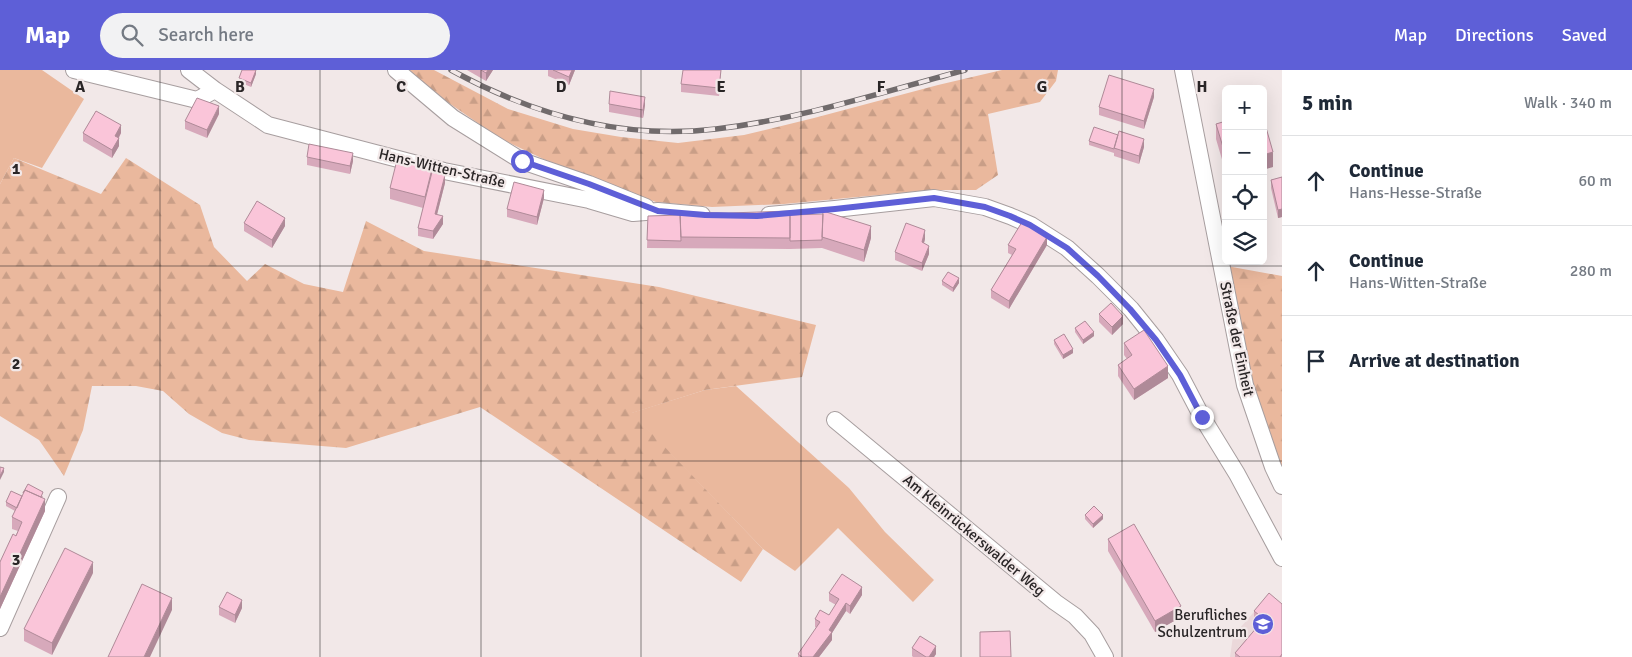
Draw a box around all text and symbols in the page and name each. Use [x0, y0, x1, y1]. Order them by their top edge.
search box [100, 13, 450, 58]
text: Map [25, 20, 70, 50]
icon: search [118, 21, 146, 49]
text: Search here [158, 23, 254, 47]
text: Map [1394, 24, 1427, 46]
text: Directions [1455, 24, 1534, 46]
text: Saved [1562, 24, 1607, 46]
text: A [75, 77, 86, 97]
text: B [235, 77, 245, 97]
text: C [396, 77, 406, 97]
text: D [556, 77, 567, 97]
text: E [716, 77, 726, 97]
text: F [877, 77, 886, 97]
text: G [1037, 77, 1047, 97]
text: H [1197, 77, 1207, 97]
map controls [1222, 85, 1267, 265]
button: + [1222, 85, 1267, 130]
text: 5 min [1302, 90, 1353, 116]
text: Walk · 340 m [1524, 93, 1612, 113]
button: − [1222, 130, 1267, 175]
street label: Hans-Witten-Straße [377, 145, 507, 191]
route start [511, 150, 534, 173]
text: 1 [12, 159, 21, 179]
text: Continue [1349, 159, 1424, 183]
icon: ahead [1302, 167, 1330, 195]
text: 60 m [1578, 171, 1612, 191]
button: locate [1222, 175, 1267, 220]
text: Hans-Hesse-Straße [1349, 183, 1482, 203]
button: layers [1222, 220, 1267, 265]
text: Continue [1349, 249, 1424, 273]
icon: ahead [1302, 257, 1330, 285]
text: 280 m [1570, 261, 1612, 281]
text: Hans-Witten-Straße [1349, 273, 1487, 293]
street label: Straße der Einheit [1216, 280, 1258, 398]
icon: arrive [1302, 347, 1330, 375]
text: Arrive at destination [1349, 349, 1520, 373]
text: 2 [12, 354, 20, 374]
route end [1191, 406, 1214, 429]
street label: Am Kleinrückerswalder Weg [899, 470, 1049, 600]
text: 3 [12, 550, 20, 570]
place label: Berufliches Schulzentrum [1157, 606, 1247, 641]
school or university icon: Berufliches Schulzentrum [1251, 612, 1275, 636]

